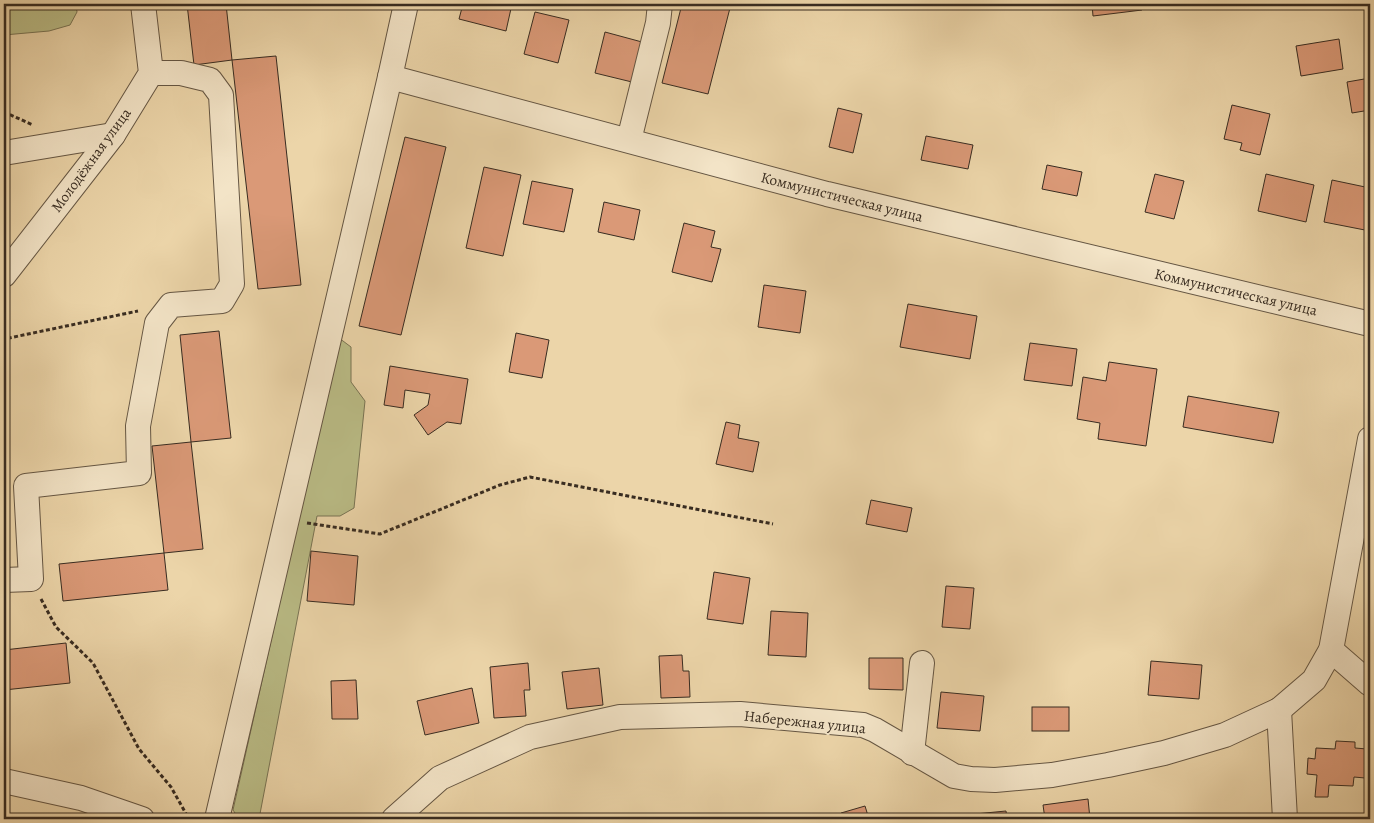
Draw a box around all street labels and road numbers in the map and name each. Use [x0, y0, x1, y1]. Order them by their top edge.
street label: Молодёжная улица [46, 104, 136, 216]
street label: Коммунистическая улица [759, 167, 925, 227]
street label: Коммунистическая улица [1153, 264, 1319, 320]
street label: Набережная улица [743, 706, 867, 738]

